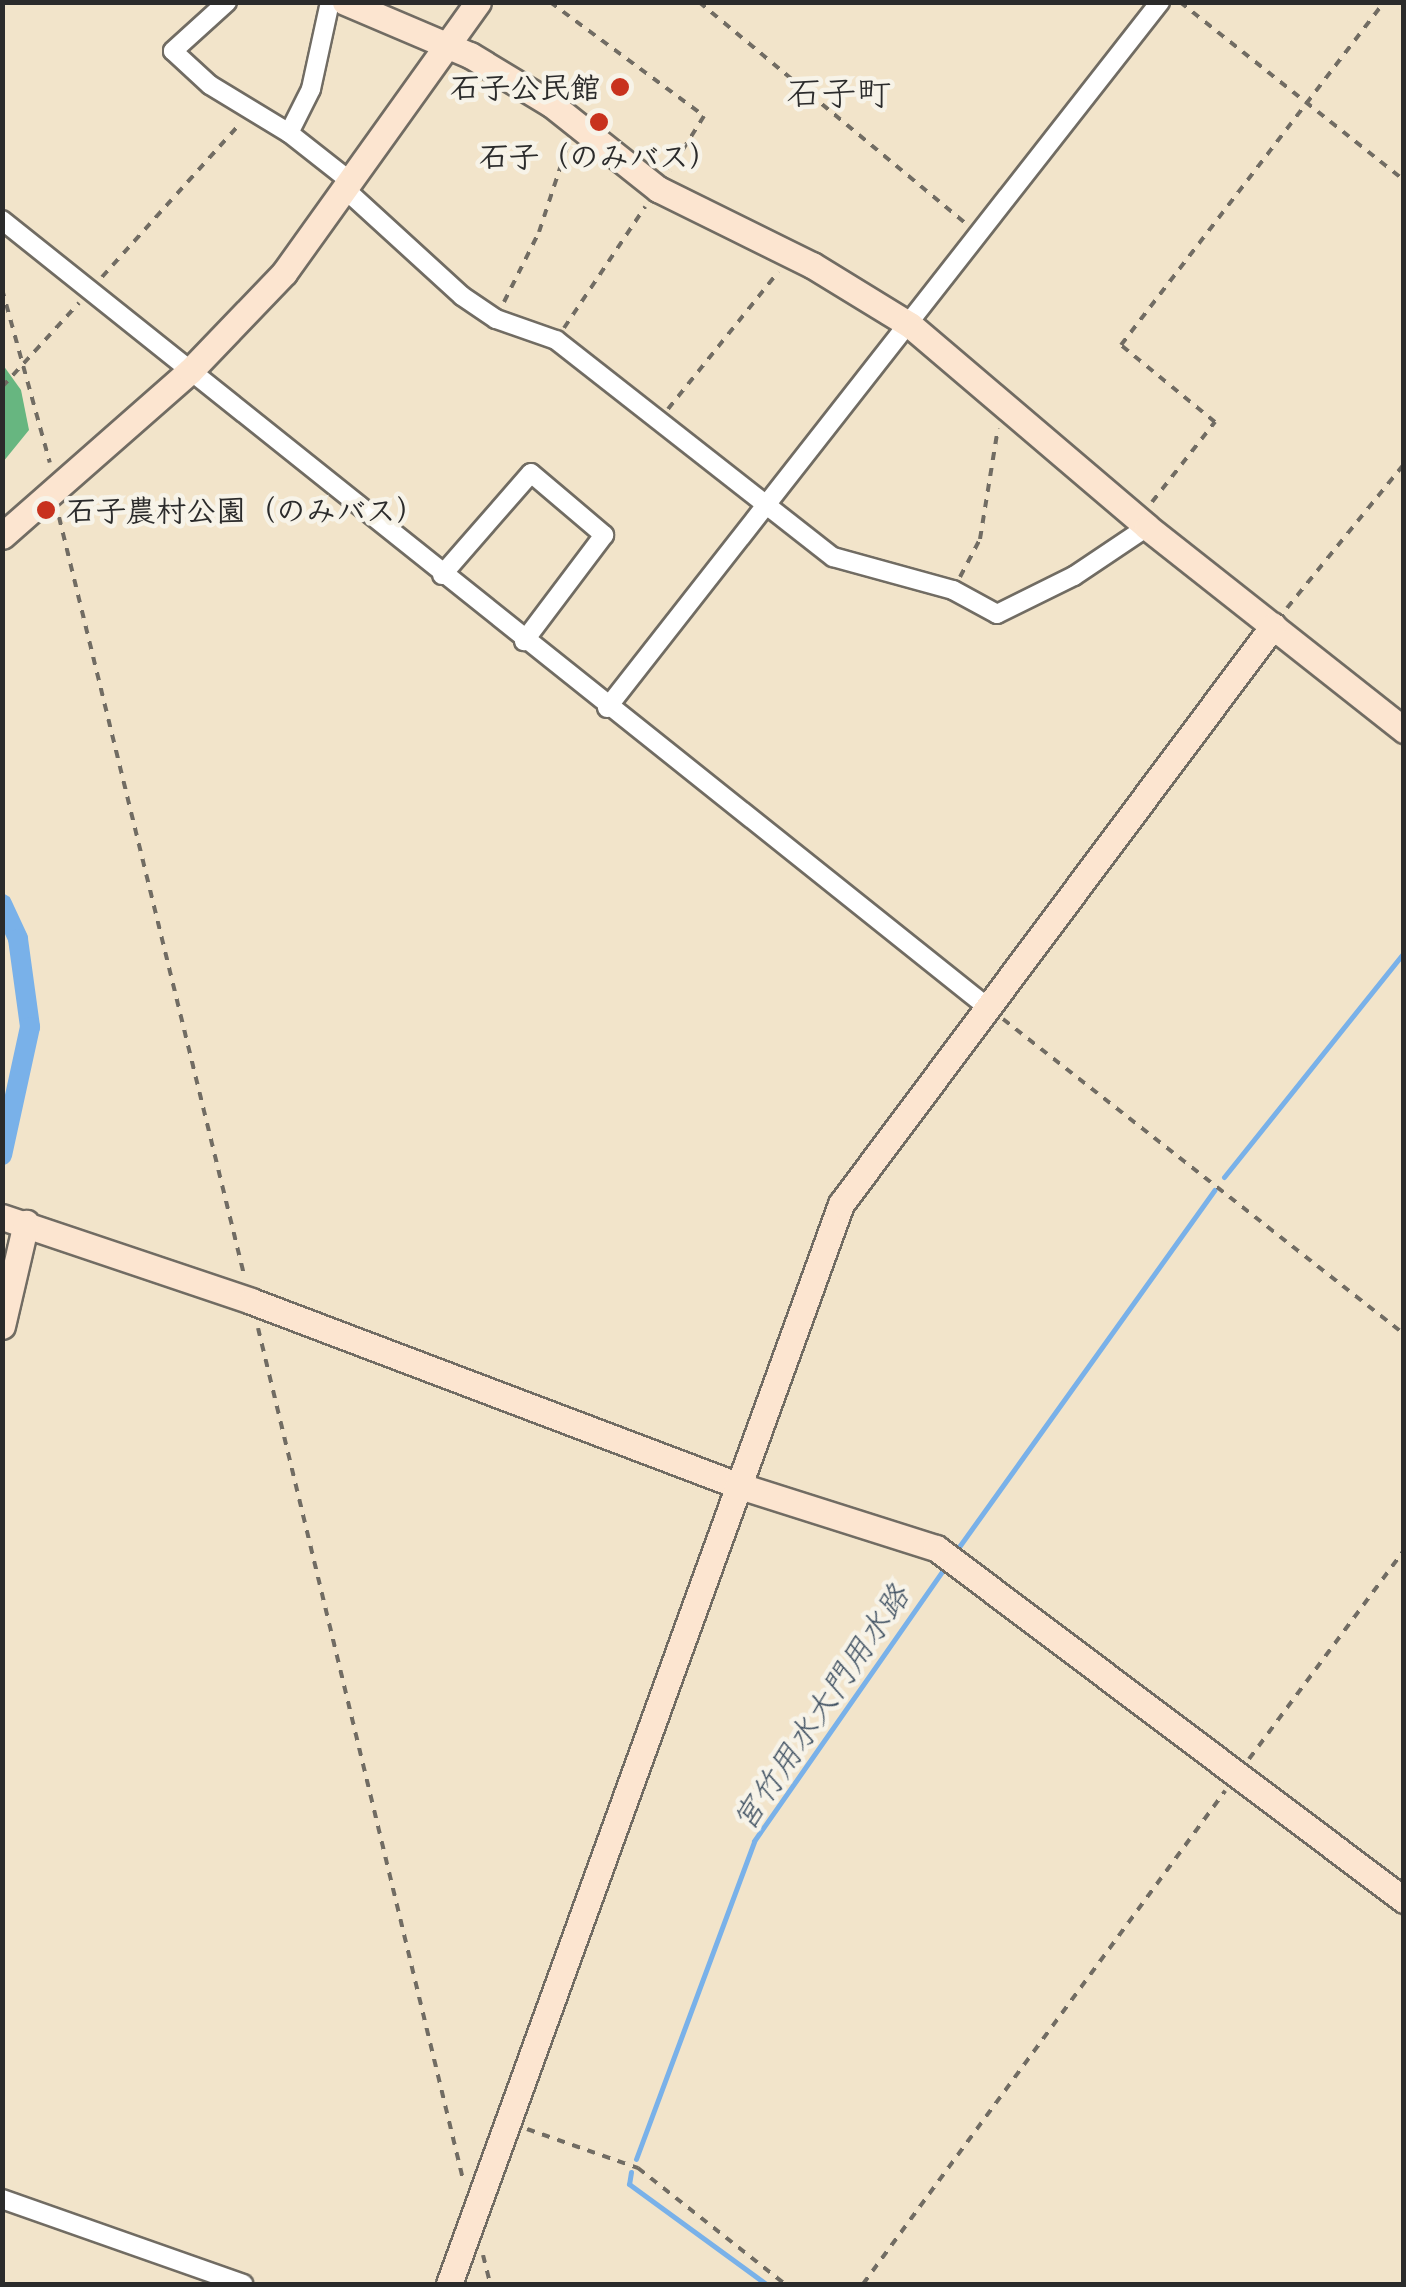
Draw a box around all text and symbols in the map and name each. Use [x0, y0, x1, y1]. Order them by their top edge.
place label: 石子公民館 [450, 69, 600, 105]
district label: 石子町 [787, 71, 891, 113]
marker: 石子公民館 [609, 76, 631, 98]
marker: 石子（のみバス） [588, 111, 610, 133]
place label: 石子（のみバス） [479, 138, 719, 174]
place label: 石子農村公園（のみバス） [66, 492, 426, 528]
marker: 石子農村公園（のみバス） [35, 499, 57, 521]
water label: 宮竹用水大門用水路 [725, 1578, 917, 1838]

